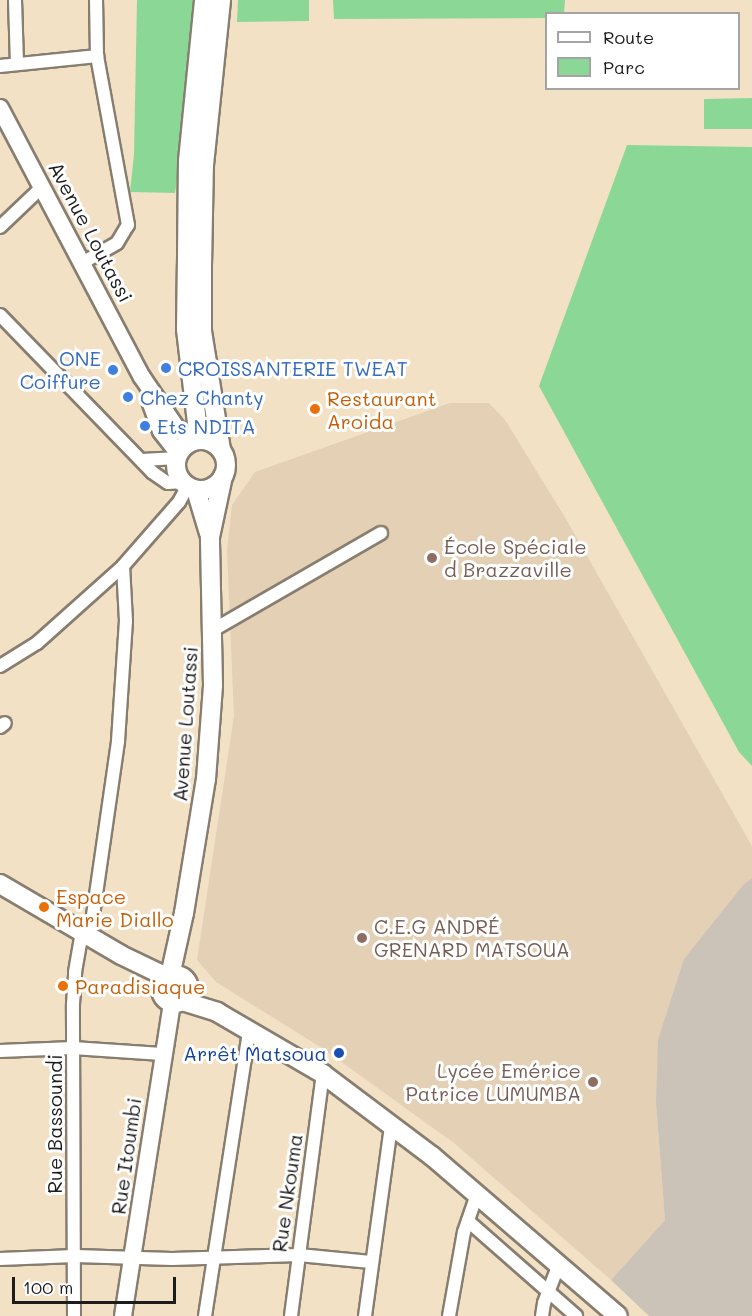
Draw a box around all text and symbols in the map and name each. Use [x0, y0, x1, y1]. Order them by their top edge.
legend [545, 12, 740, 90]
text: Route [603, 25, 654, 49]
text: Parc [603, 55, 645, 79]
street label: Avenue Loutassi [44, 158, 138, 306]
place label: ONE Coiffure [20, 346, 101, 393]
place label: CROISSANTERIE TWEAT [178, 356, 408, 380]
marker: CROISSANTERIE TWEAT [159, 361, 173, 375]
marker: ONE Coiffure [106, 363, 120, 377]
place label: Chez Chanty [140, 385, 264, 409]
place label: Restaurant Aroida [327, 386, 436, 433]
marker: Chez Chanty [121, 390, 135, 404]
marker: Restaurant Aroida [308, 402, 322, 416]
place label: Ets NDITA [157, 414, 256, 438]
marker: Ets NDITA [138, 419, 152, 433]
place label: École Spéciale d Brazzaville [444, 534, 587, 581]
marker: École Spéciale d Brazzaville [425, 551, 439, 565]
street label: Avenue Loutassi [168, 645, 202, 803]
place label: Espace Marie Diallo [56, 884, 174, 931]
marker: Espace Marie Diallo [37, 900, 51, 914]
place label: C.E.G ANDRÉ GRENARD MATSOUA [374, 915, 570, 962]
marker: C.E.G ANDRÉ GRENARD MATSOUA [355, 931, 369, 945]
place label: Paradisiaque [75, 974, 205, 998]
marker: Paradisiaque [56, 979, 70, 993]
place label: Arrêt Matsoua [183, 1041, 327, 1065]
marker: Arrêt Matsoua [332, 1046, 346, 1060]
street label: Rue Bassoundi [42, 1054, 66, 1194]
place label: Lycée Emérice Patrice LUMUMBA [405, 1058, 581, 1105]
marker: Lycée Emérice Patrice LUMUMBA [586, 1075, 600, 1089]
street label: Rue Itoumbi [106, 1096, 146, 1216]
street label: Rue Nkouma [267, 1132, 307, 1254]
scale bar [15, 1265, 178, 1303]
text: 100 m [23, 1275, 73, 1299]

